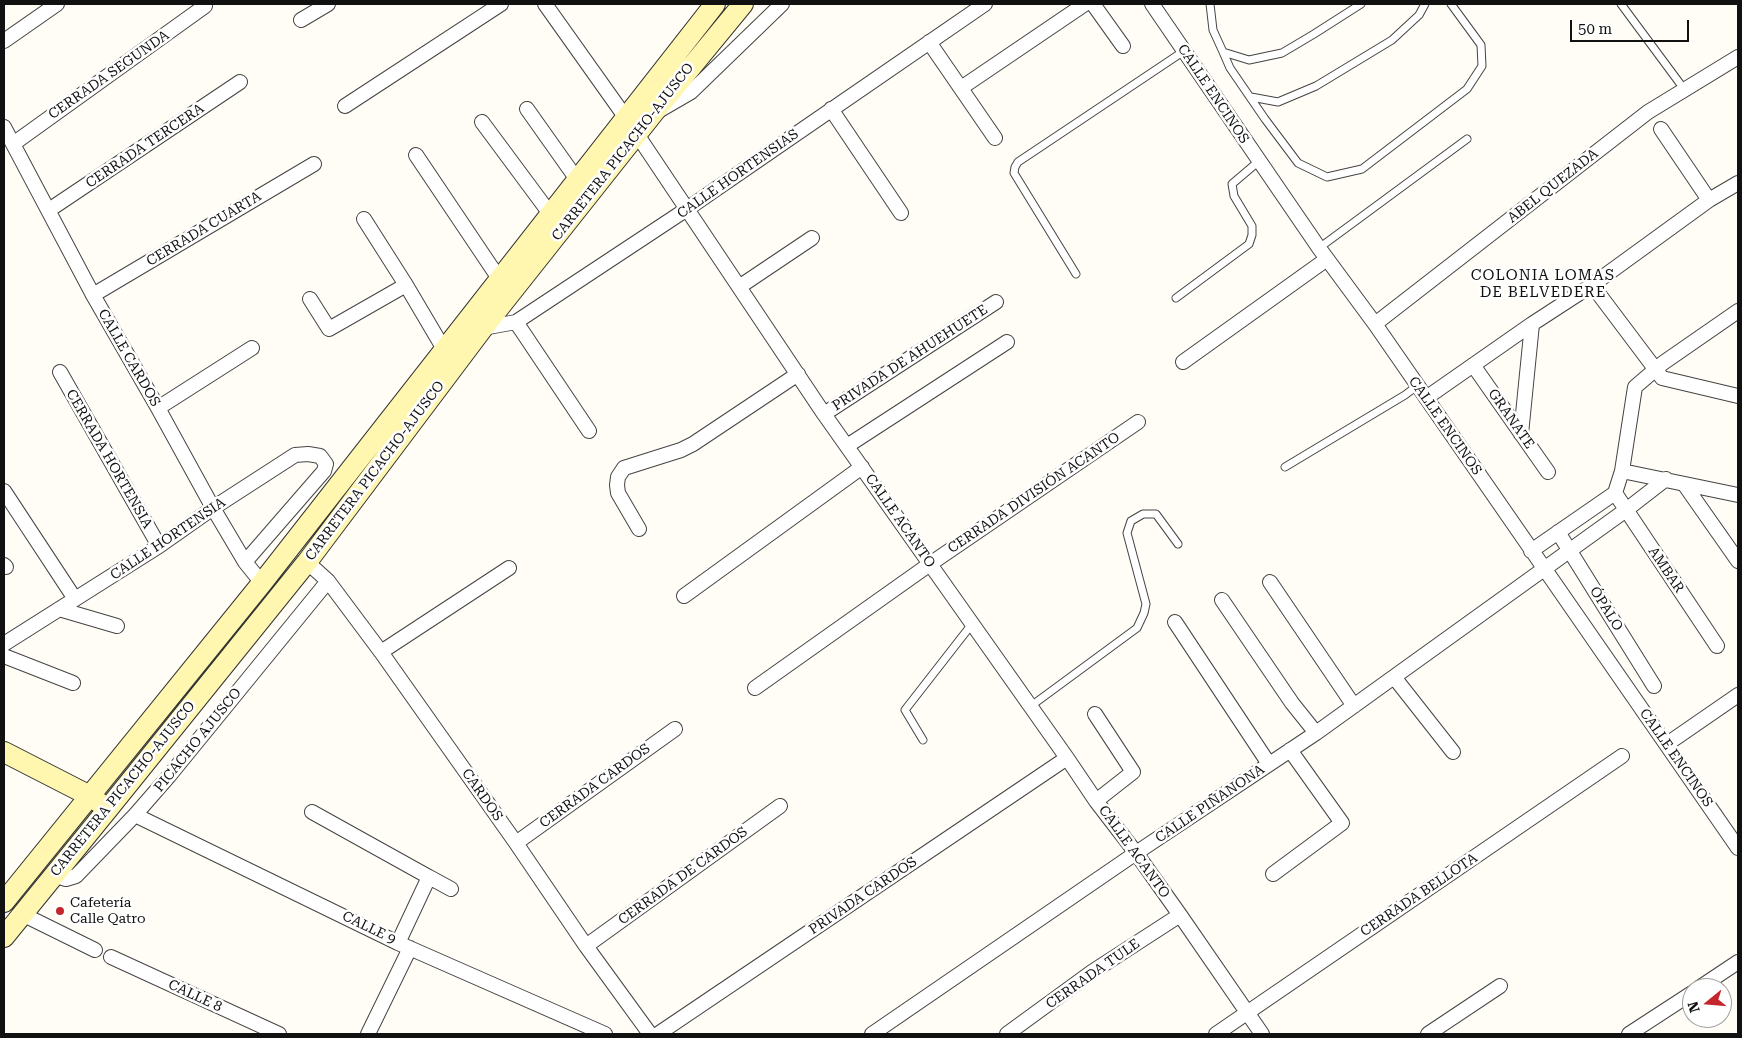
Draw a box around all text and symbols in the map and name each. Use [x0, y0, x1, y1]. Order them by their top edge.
scale bar [1572, 10, 1691, 42]
text: 50 m [1578, 20, 1612, 38]
street label: CERRADA SEGUNDA [45, 27, 173, 123]
street label: CALLE ENCINOS [1174, 41, 1252, 147]
street label: CARRETERA PICACHO-AJUSCO [548, 60, 698, 244]
street label: CERRADA TERCERA [83, 100, 207, 192]
street label: CALLE HORTENSIAS [674, 126, 802, 222]
street label: ABEL QUEZADA [1504, 145, 1602, 227]
street label: CERRADA CUARTA [144, 188, 264, 270]
district label: COLONIA LOMAS DE BELVEDERE [1469, 267, 1617, 302]
street label: PRIVADA DE AHUEHUETE [829, 301, 991, 415]
street label: CALLE CARDOS [94, 306, 164, 410]
street label: CALLE ENCINOS [1405, 374, 1485, 478]
street label: CARRETERA PICACHO-AJUSCO [302, 378, 448, 564]
street label: CERRADA HORTENSIA [62, 386, 156, 532]
street label: GRANATE [1484, 386, 1538, 452]
street label: CERRADA DIVISIÓN ACANTO [945, 429, 1123, 557]
street label: CALLE ACANTO [861, 471, 939, 571]
street label: CALLE HORTENSIA [107, 494, 229, 584]
street label: AMBAR [1645, 544, 1687, 596]
street label: ÓPALO [1586, 584, 1626, 634]
street label: PICACHO AJUSCO [151, 685, 245, 795]
street label: CARRETERA PICACHO-AJUSCO [47, 698, 199, 880]
street label: CALLE ENCINOS [1636, 706, 1716, 810]
street label: CERRADA CARDOS [537, 740, 653, 832]
street label: CALLE PIÑANONA [1152, 761, 1268, 847]
street label: CARDOS [458, 766, 506, 824]
street label: CALLE ACANTO [1095, 802, 1173, 902]
street label: CERRADA DE CARDOS [615, 823, 751, 929]
street label: CERRADA BELLOTA [1357, 850, 1481, 940]
street label: PRIVADA CARDOS [806, 854, 920, 938]
place label: Cafetería Calle Qatro [70, 895, 146, 928]
marker: Cafetería Calle Qatro [54, 905, 66, 917]
street label: CALLE 9 [339, 908, 399, 948]
street label: CERRADA TULE [1043, 935, 1143, 1013]
street label: CALLE 8 [165, 976, 225, 1016]
north arrow [1682, 978, 1732, 1028]
text: N [1684, 1000, 1703, 1015]

